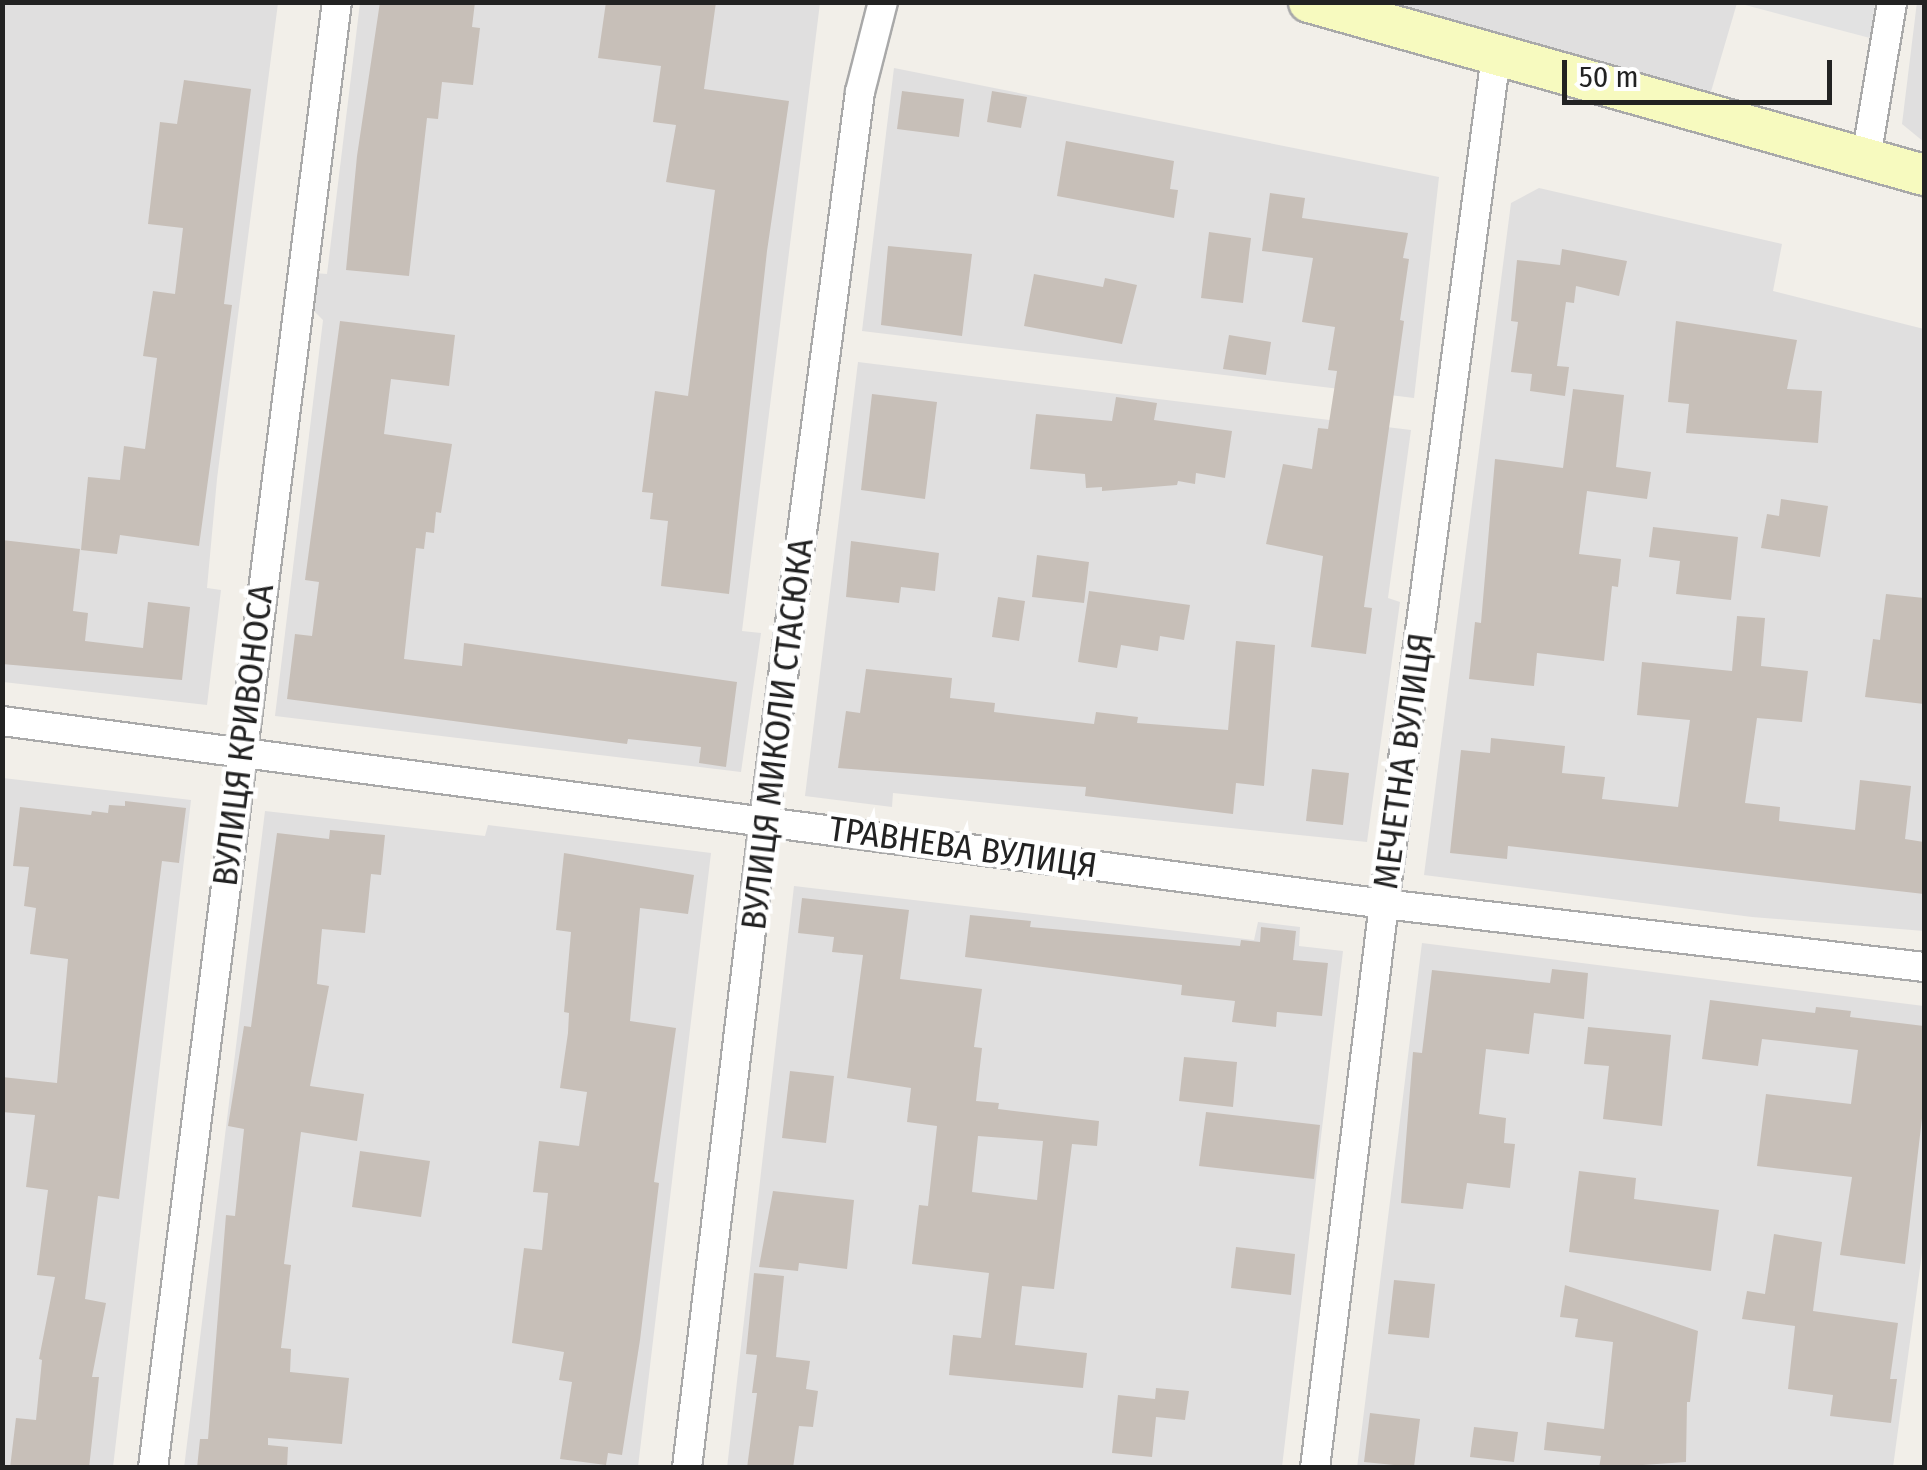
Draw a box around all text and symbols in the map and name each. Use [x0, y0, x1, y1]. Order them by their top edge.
scale bar [1567, 40, 1837, 102]
text: 50 m [1579, 59, 1639, 95]
street label: ВУЛИЦЯ МИКОЛИ СТАСЮКА [732, 536, 822, 932]
street label: ВУЛИЦЯ КРИВОНОСА [204, 582, 282, 888]
street label: МЕЧЕТНА ВУЛИЦЯ [1364, 631, 1442, 891]
street label: ТРАВНЕВА ВУЛИЦЯ [826, 807, 1100, 887]

